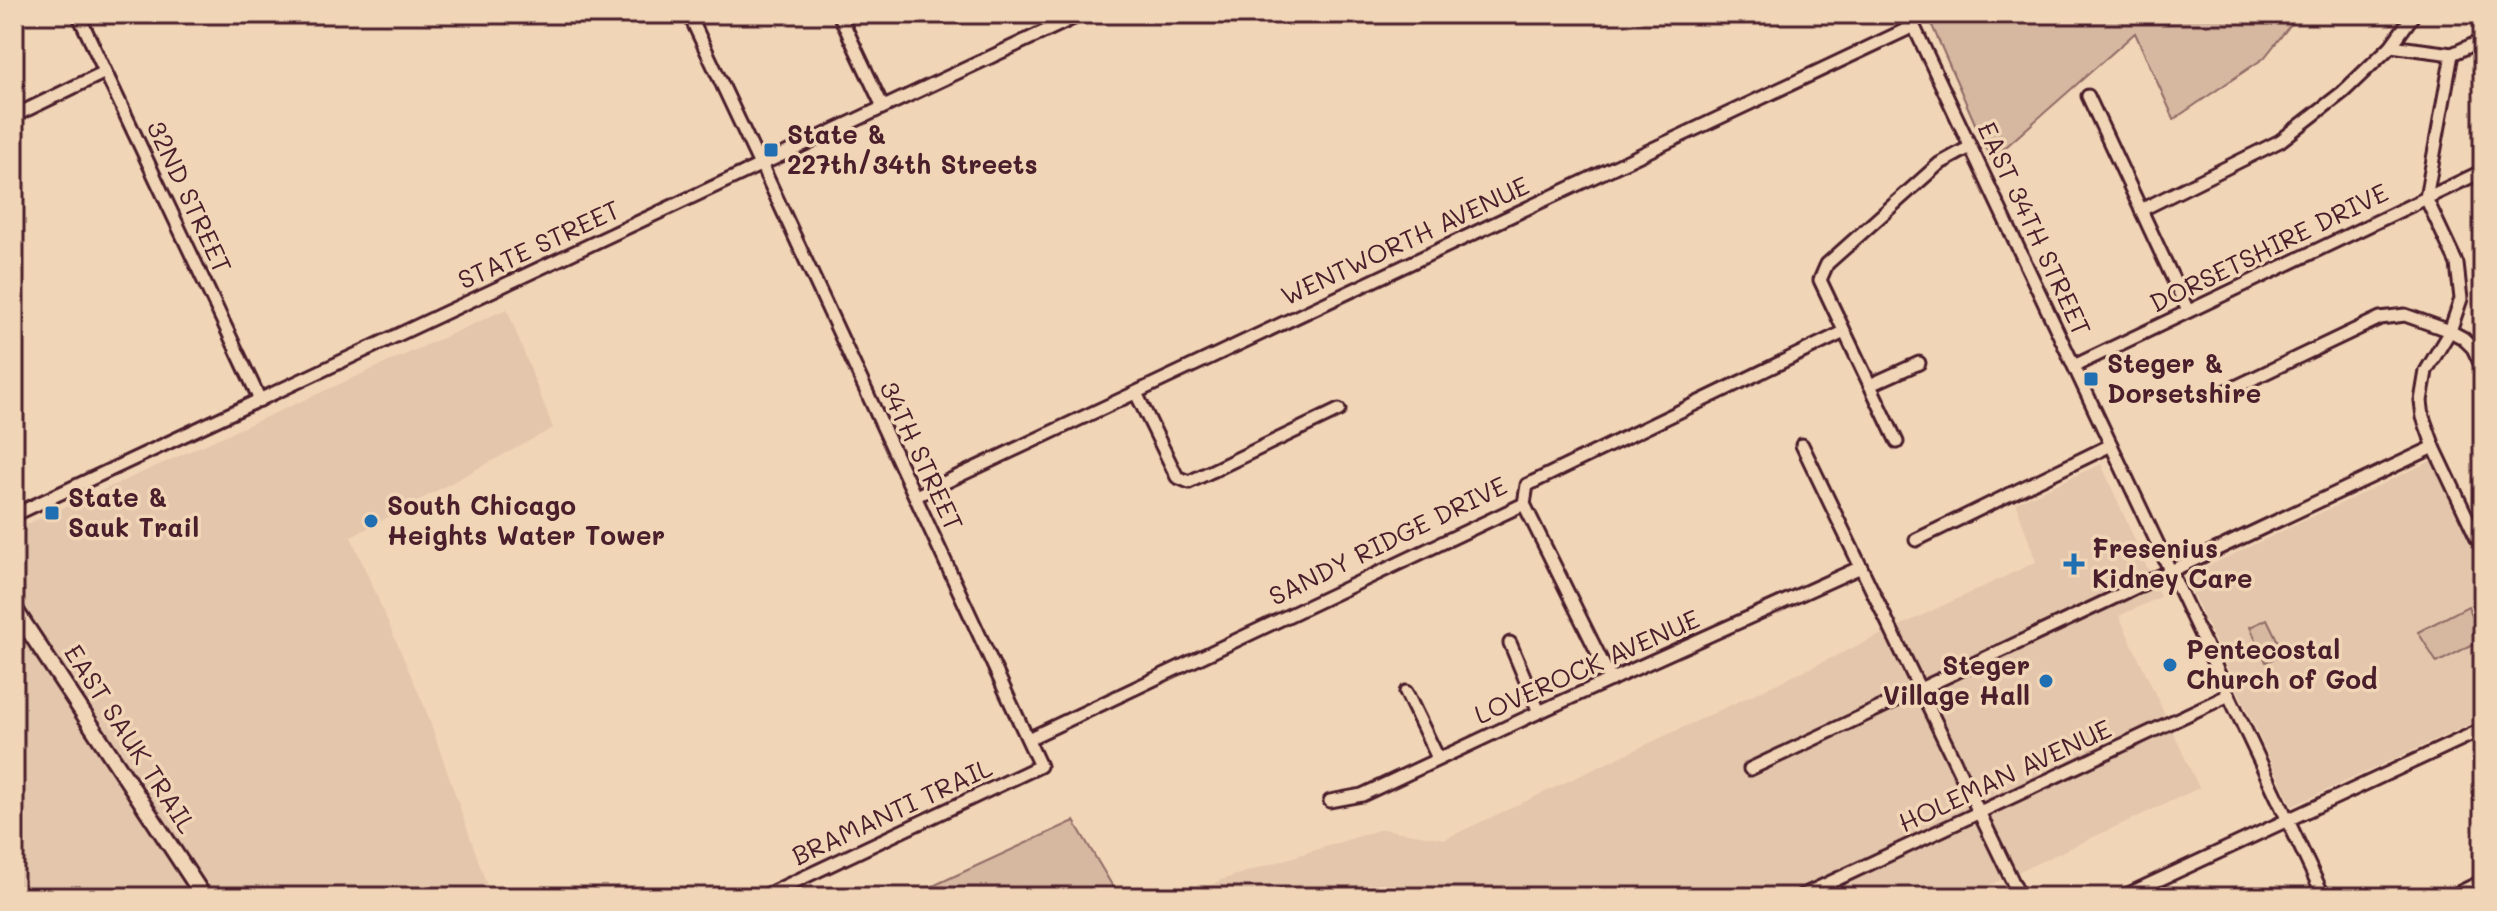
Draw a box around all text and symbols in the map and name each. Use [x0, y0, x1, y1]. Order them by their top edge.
street label: 32ND STREET [140, 115, 240, 279]
street label: EAST 34TH STREET [1970, 116, 2099, 341]
place label: State & 227th/34th Streets [787, 117, 1037, 181]
marker: State & 227th/34th Streets [762, 141, 780, 159]
street label: WENTWORTH AVENUE [1275, 168, 1534, 313]
street label: DORSETSHIRE DRIVE [2144, 175, 2393, 320]
street label: STATE STREET [452, 192, 625, 296]
place label: Steger & Dorsetshire [2107, 346, 2261, 410]
marker: Steger & Dorsetshire [2082, 370, 2100, 388]
street label: 34TH STREET [872, 375, 972, 536]
street label: SANDY RIDGE DRIVE [1263, 468, 1512, 613]
place label: State & Sauk Trail [68, 480, 199, 544]
place label: South Chicago Heights Water Tower [387, 488, 665, 552]
marker: State & Sauk Trail [43, 504, 61, 522]
marker: South Chicago Heights Water Tower [362, 512, 380, 530]
place label: Fresenius Kidney Care [2092, 531, 2253, 595]
marker: Fresenius Kidney Care [2063, 553, 2085, 575]
street label: LOVEROCK AVENUE [1469, 601, 1704, 731]
place label: Pentecostal Church of God [2186, 632, 2377, 696]
street label: EAST SAUK TRAIL [57, 638, 205, 840]
place label: Steger Village Hall [1883, 648, 2030, 712]
marker: Pentecostal Church of God [2161, 656, 2179, 674]
marker: Steger Village Hall [2037, 672, 2055, 690]
street label: HOLEMAN AVENUE [1893, 711, 2116, 839]
street label: BRAMANTI TRAIL [786, 750, 997, 872]

